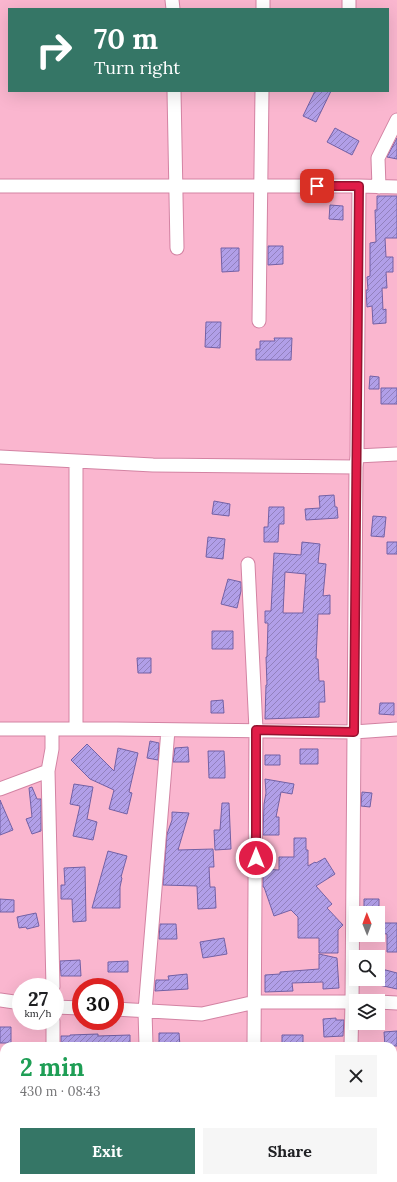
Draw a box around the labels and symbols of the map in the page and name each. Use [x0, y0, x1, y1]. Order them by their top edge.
pin [300, 169, 334, 203]
position arrow [235, 837, 277, 879]
north arrow [349, 906, 385, 942]
speed limit sign: 30 [72, 978, 124, 1030]

